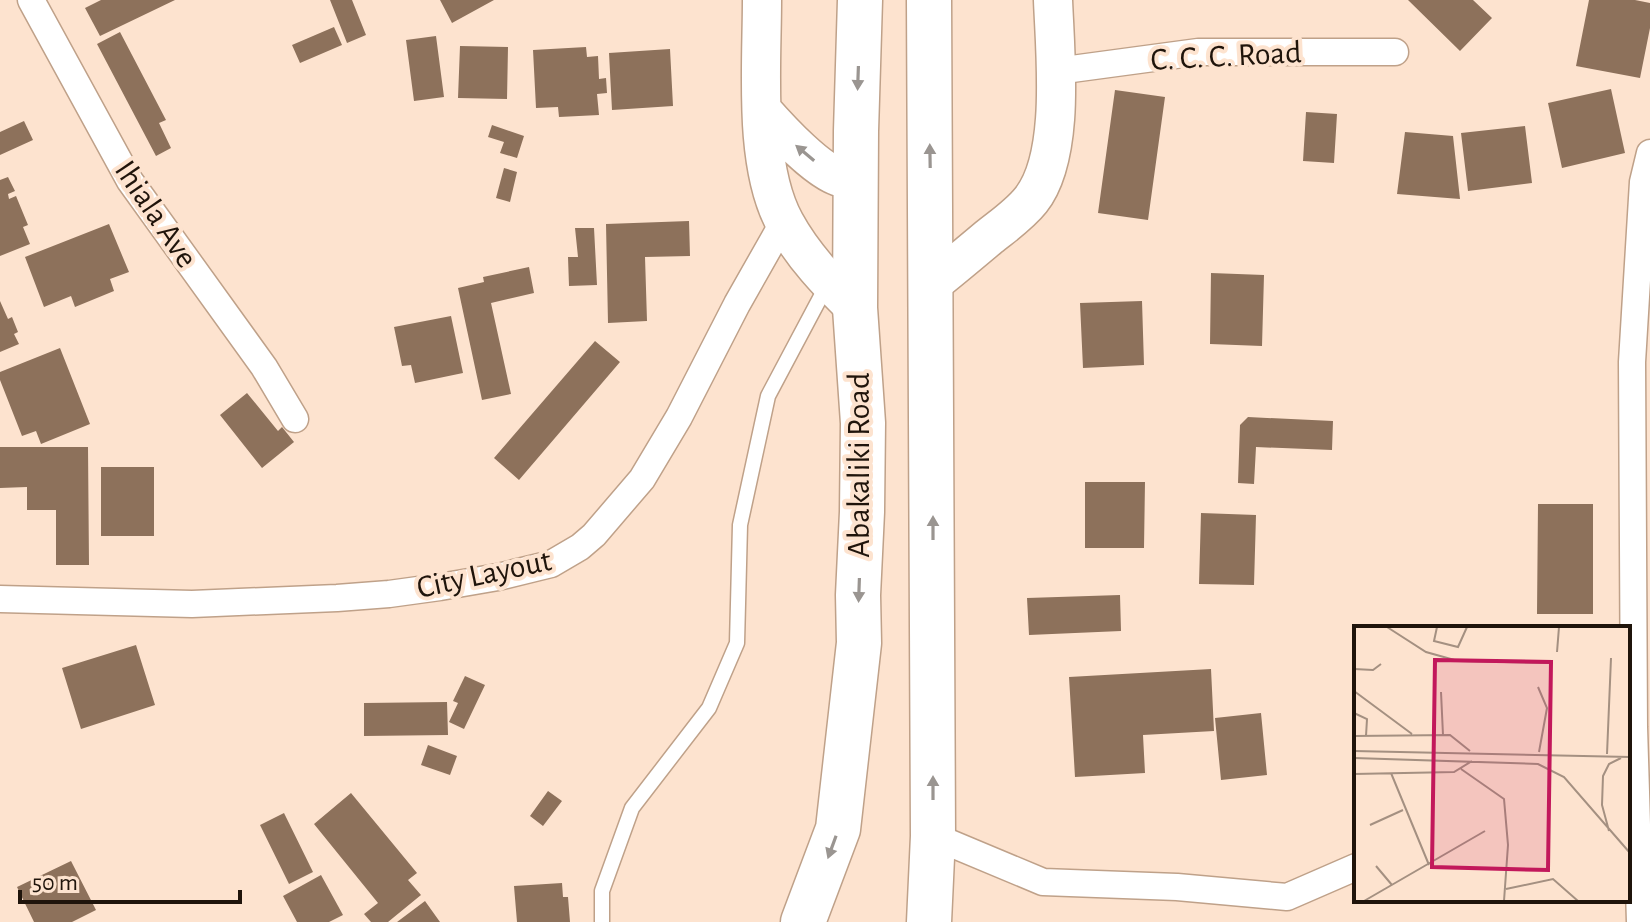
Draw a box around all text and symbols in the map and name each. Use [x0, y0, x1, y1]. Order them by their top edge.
street label: C. C. C. Road [1150, 36, 1302, 76]
one-way arrow [852, 66, 865, 91]
one-way arrow [924, 143, 937, 168]
one-way arrow [795, 145, 815, 162]
street label: Ihiala Ave [109, 155, 203, 273]
street label: Abakaliki Road [843, 372, 875, 558]
one-way arrow [927, 515, 939, 540]
street label: City Layout [414, 544, 554, 604]
one-way arrow [852, 578, 865, 603]
inset map [1354, 626, 1630, 902]
one-way arrow [927, 775, 939, 800]
one-way arrow [825, 835, 837, 859]
scale bar [20, 854, 240, 904]
text: 50 m [32, 871, 78, 895]

